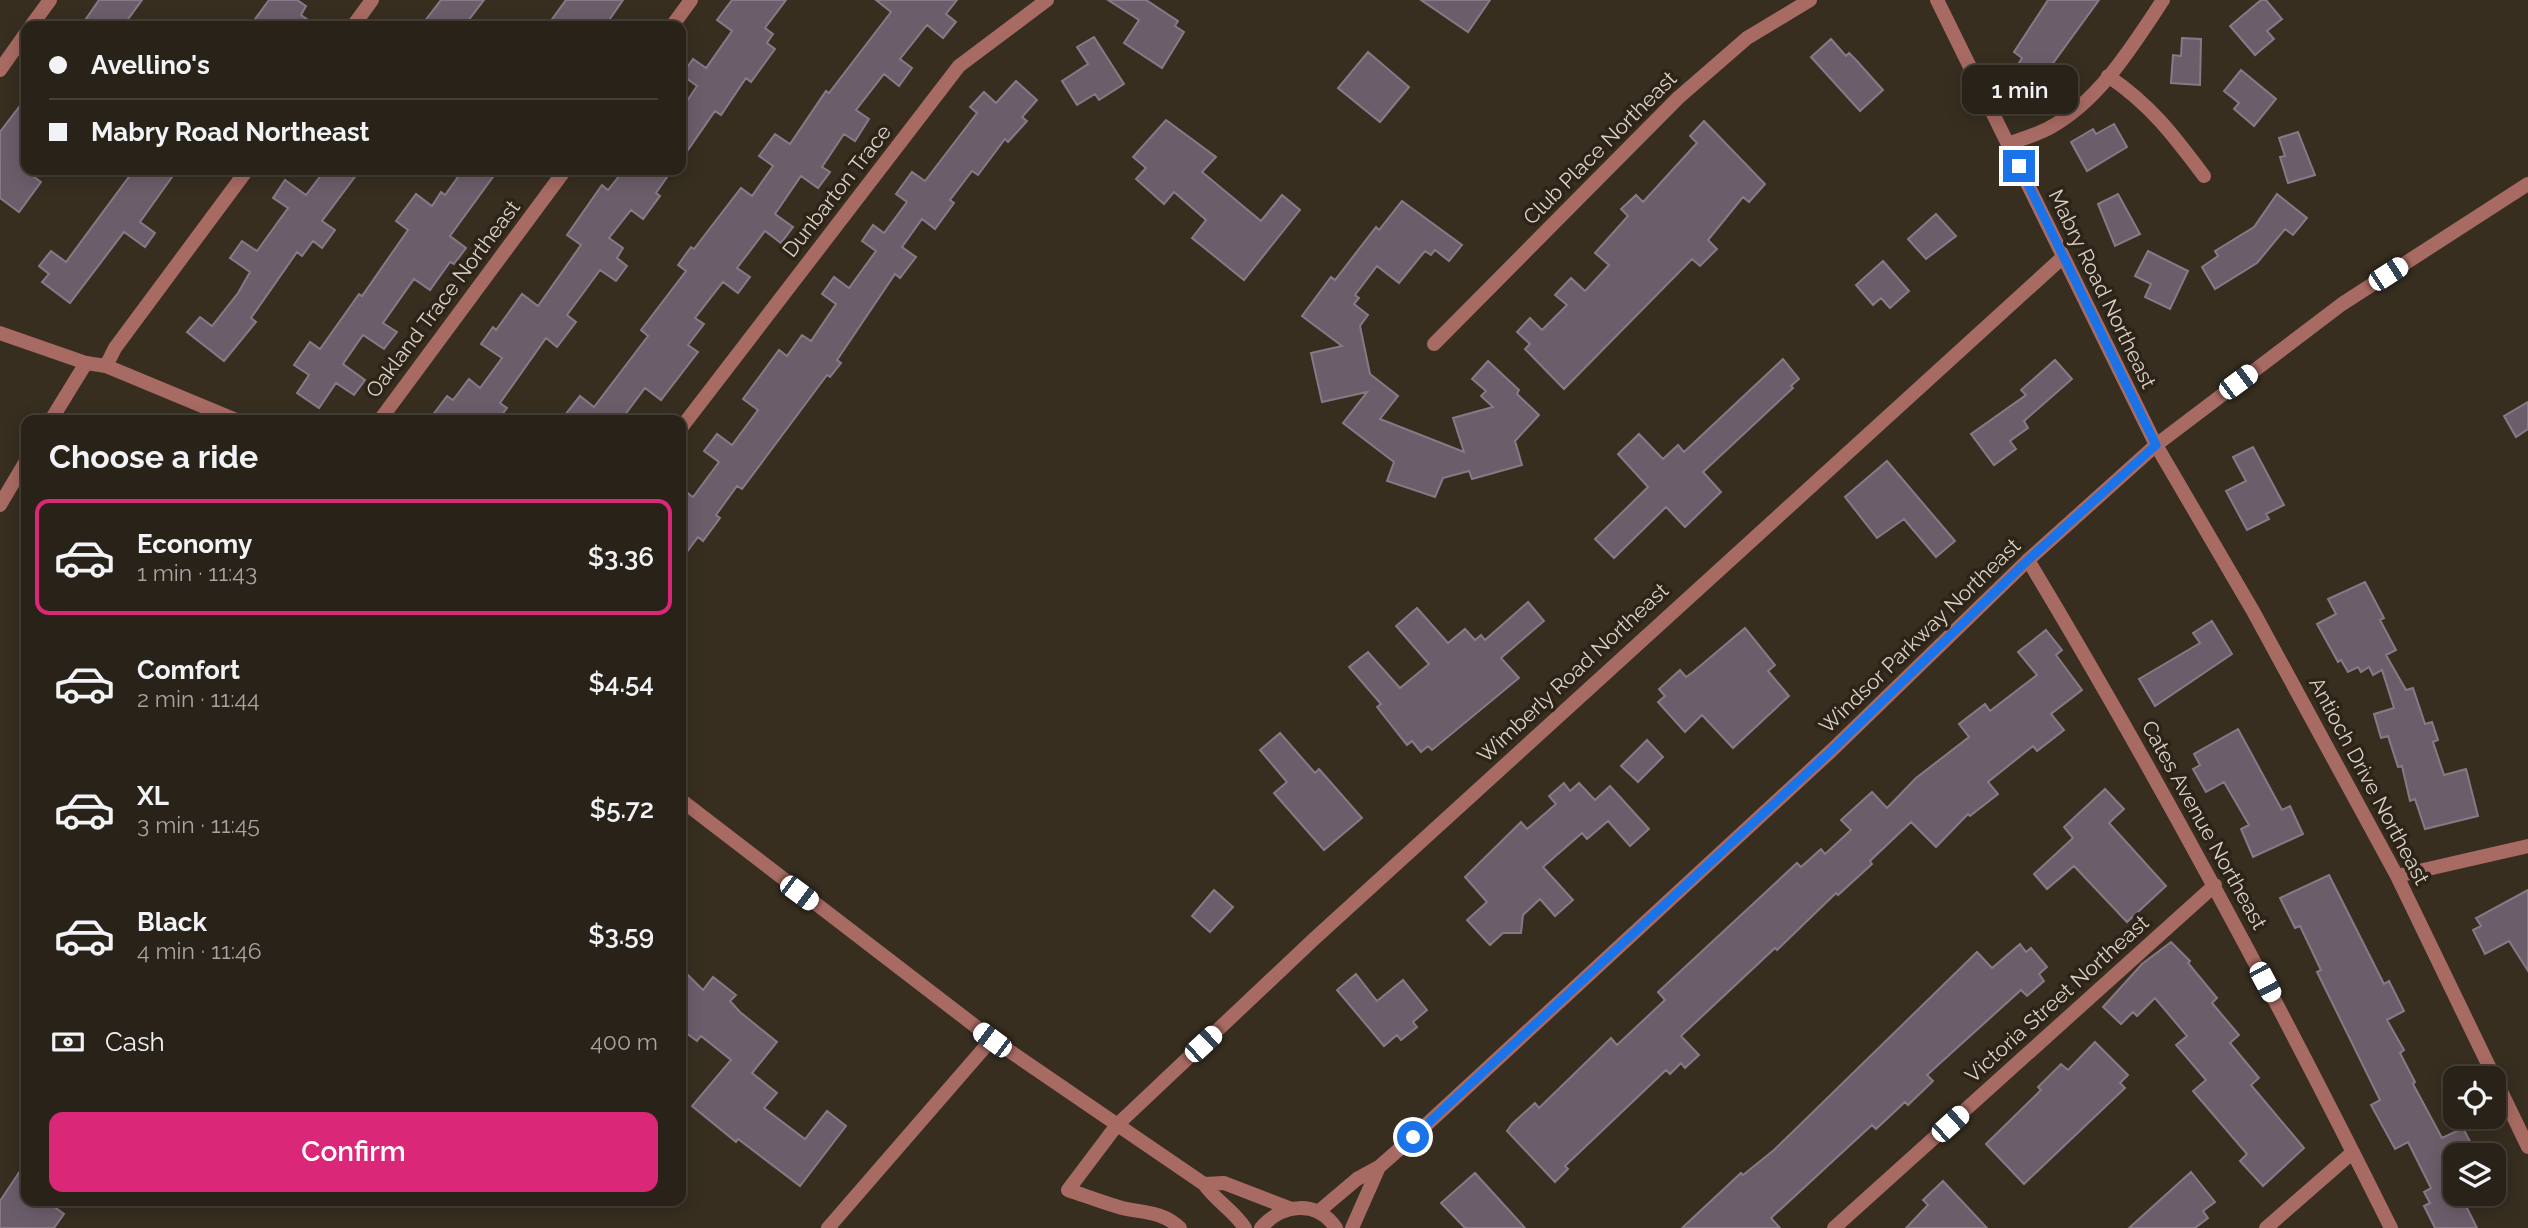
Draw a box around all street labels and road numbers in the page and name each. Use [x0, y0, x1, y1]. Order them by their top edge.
street label: Club Place Northeast [1518, 66, 1681, 229]
street label: Dunbarton Trace [777, 119, 896, 262]
street label: Mabry Road Northeast [2043, 185, 2161, 392]
street label: Oakland Trace Northeast [360, 195, 525, 402]
street label: Windsor Parkway Northeast [1814, 533, 2025, 738]
street label: Wimberly Road Northeast [1472, 578, 1673, 768]
street label: Antioch Drive Northeast [2304, 673, 2435, 889]
street label: Cates Avenue Northeast [2137, 716, 2272, 934]
street label: Victoria Street Northeast [1960, 910, 2154, 1088]

